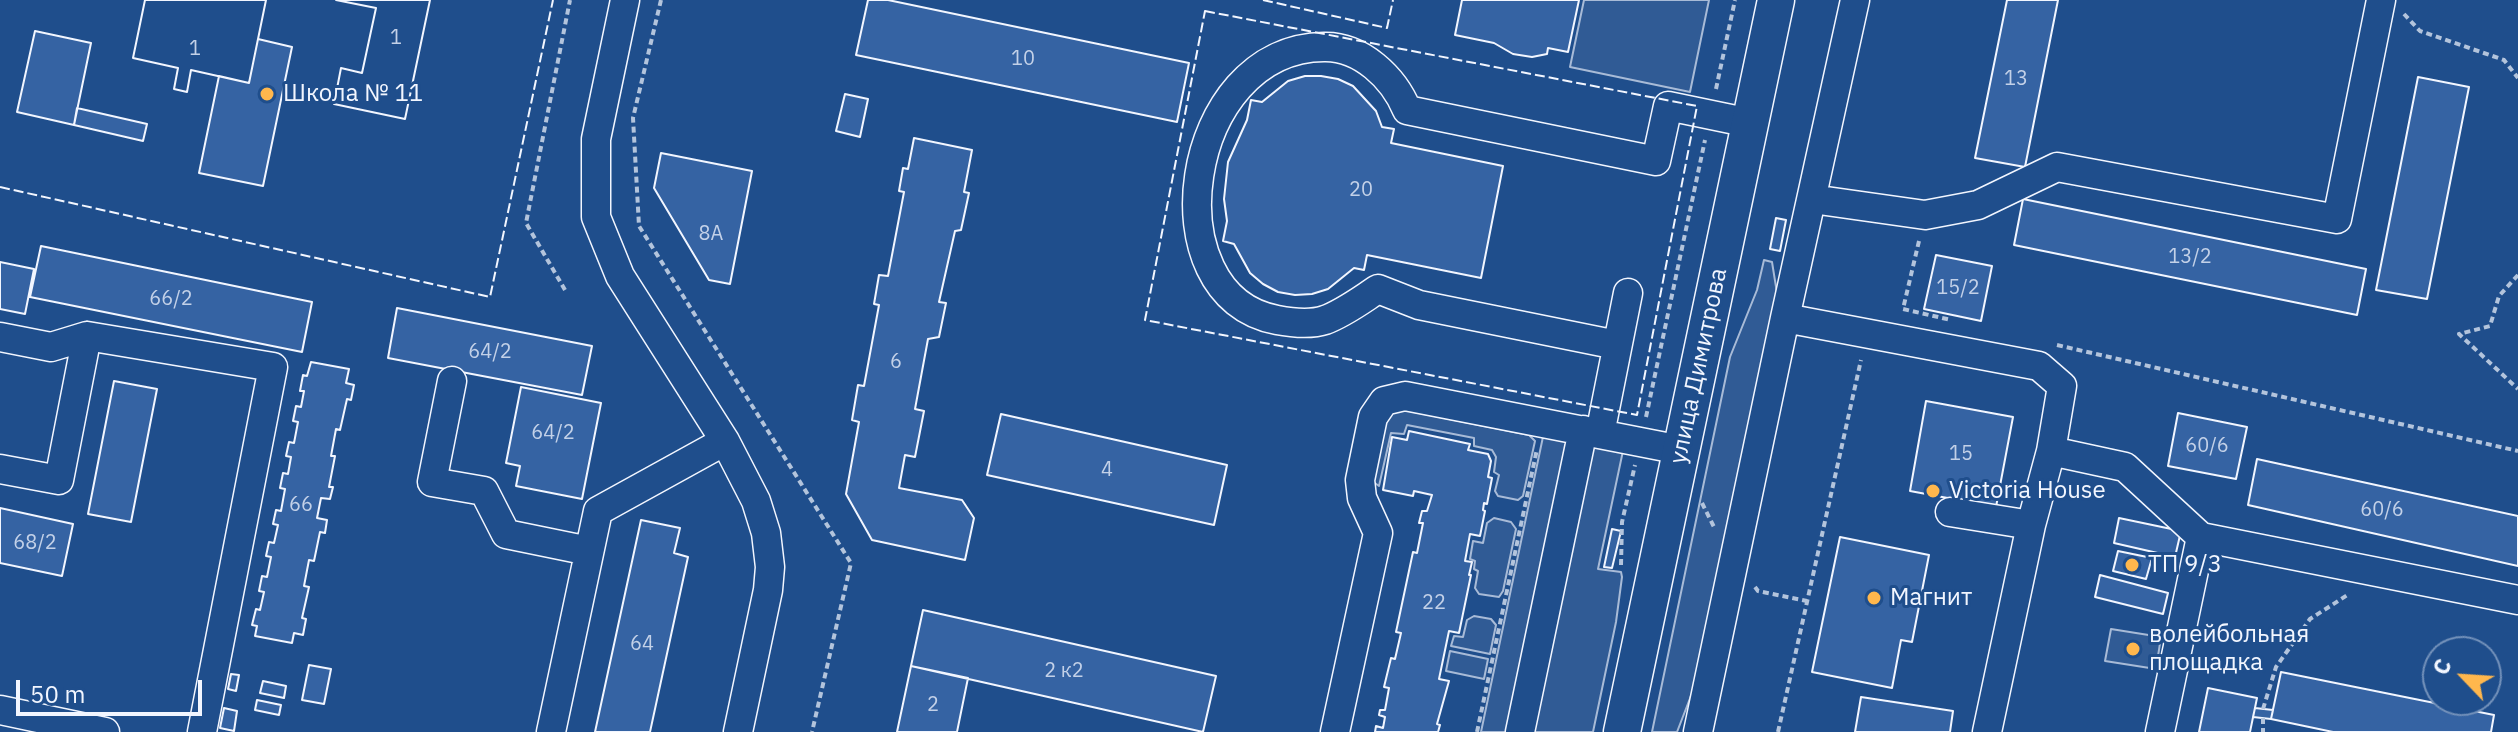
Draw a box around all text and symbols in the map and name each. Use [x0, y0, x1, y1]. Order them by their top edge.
house number: 1 [390, 26, 402, 50]
house number: 1 [189, 37, 201, 61]
house number: 10 [1011, 47, 1035, 71]
house number: 13 [2004, 67, 2028, 91]
place label: Школа № 11 [283, 80, 423, 108]
marker: Школа № 11 [258, 85, 276, 103]
house number: 20 [1349, 178, 1373, 202]
house number: 8А [699, 222, 723, 246]
house number: 13/2 [2168, 245, 2212, 269]
street label: улица Димитрова [1664, 266, 1734, 466]
house number: 15/2 [1936, 276, 1980, 300]
house number: 66/2 [149, 287, 193, 311]
house number: 64/2 [468, 340, 512, 364]
house number: 6 [890, 350, 902, 374]
house number: 64/2 [531, 421, 575, 445]
house number: 60/6 [2185, 434, 2229, 458]
house number: 15 [1949, 442, 1973, 466]
house number: 4 [1101, 458, 1113, 482]
place label: Victoria House [1949, 477, 2106, 505]
marker: Victoria House [1924, 482, 1942, 500]
house number: 66 [289, 493, 313, 517]
house number: 60/6 [2360, 498, 2404, 522]
house number: 68/2 [13, 531, 57, 555]
place label: ТП 9/3 [2148, 551, 2222, 579]
marker: ТП 9/3 [2123, 556, 2141, 574]
place label: Магнит [1890, 584, 1972, 612]
marker: Магнит [1865, 589, 1883, 607]
house number: 22 [1422, 591, 1446, 615]
place label: волейбольная площадка [2149, 621, 2309, 677]
house number: 64 [630, 632, 654, 656]
north arrow [2422, 636, 2502, 716]
marker: волейбольная площадка [2124, 640, 2142, 658]
text: С [2425, 654, 2458, 679]
house number: 2 к2 [1044, 659, 1084, 683]
scale bar [20, 664, 206, 714]
text: 50 m [30, 678, 85, 710]
house number: 2 [927, 693, 939, 717]

